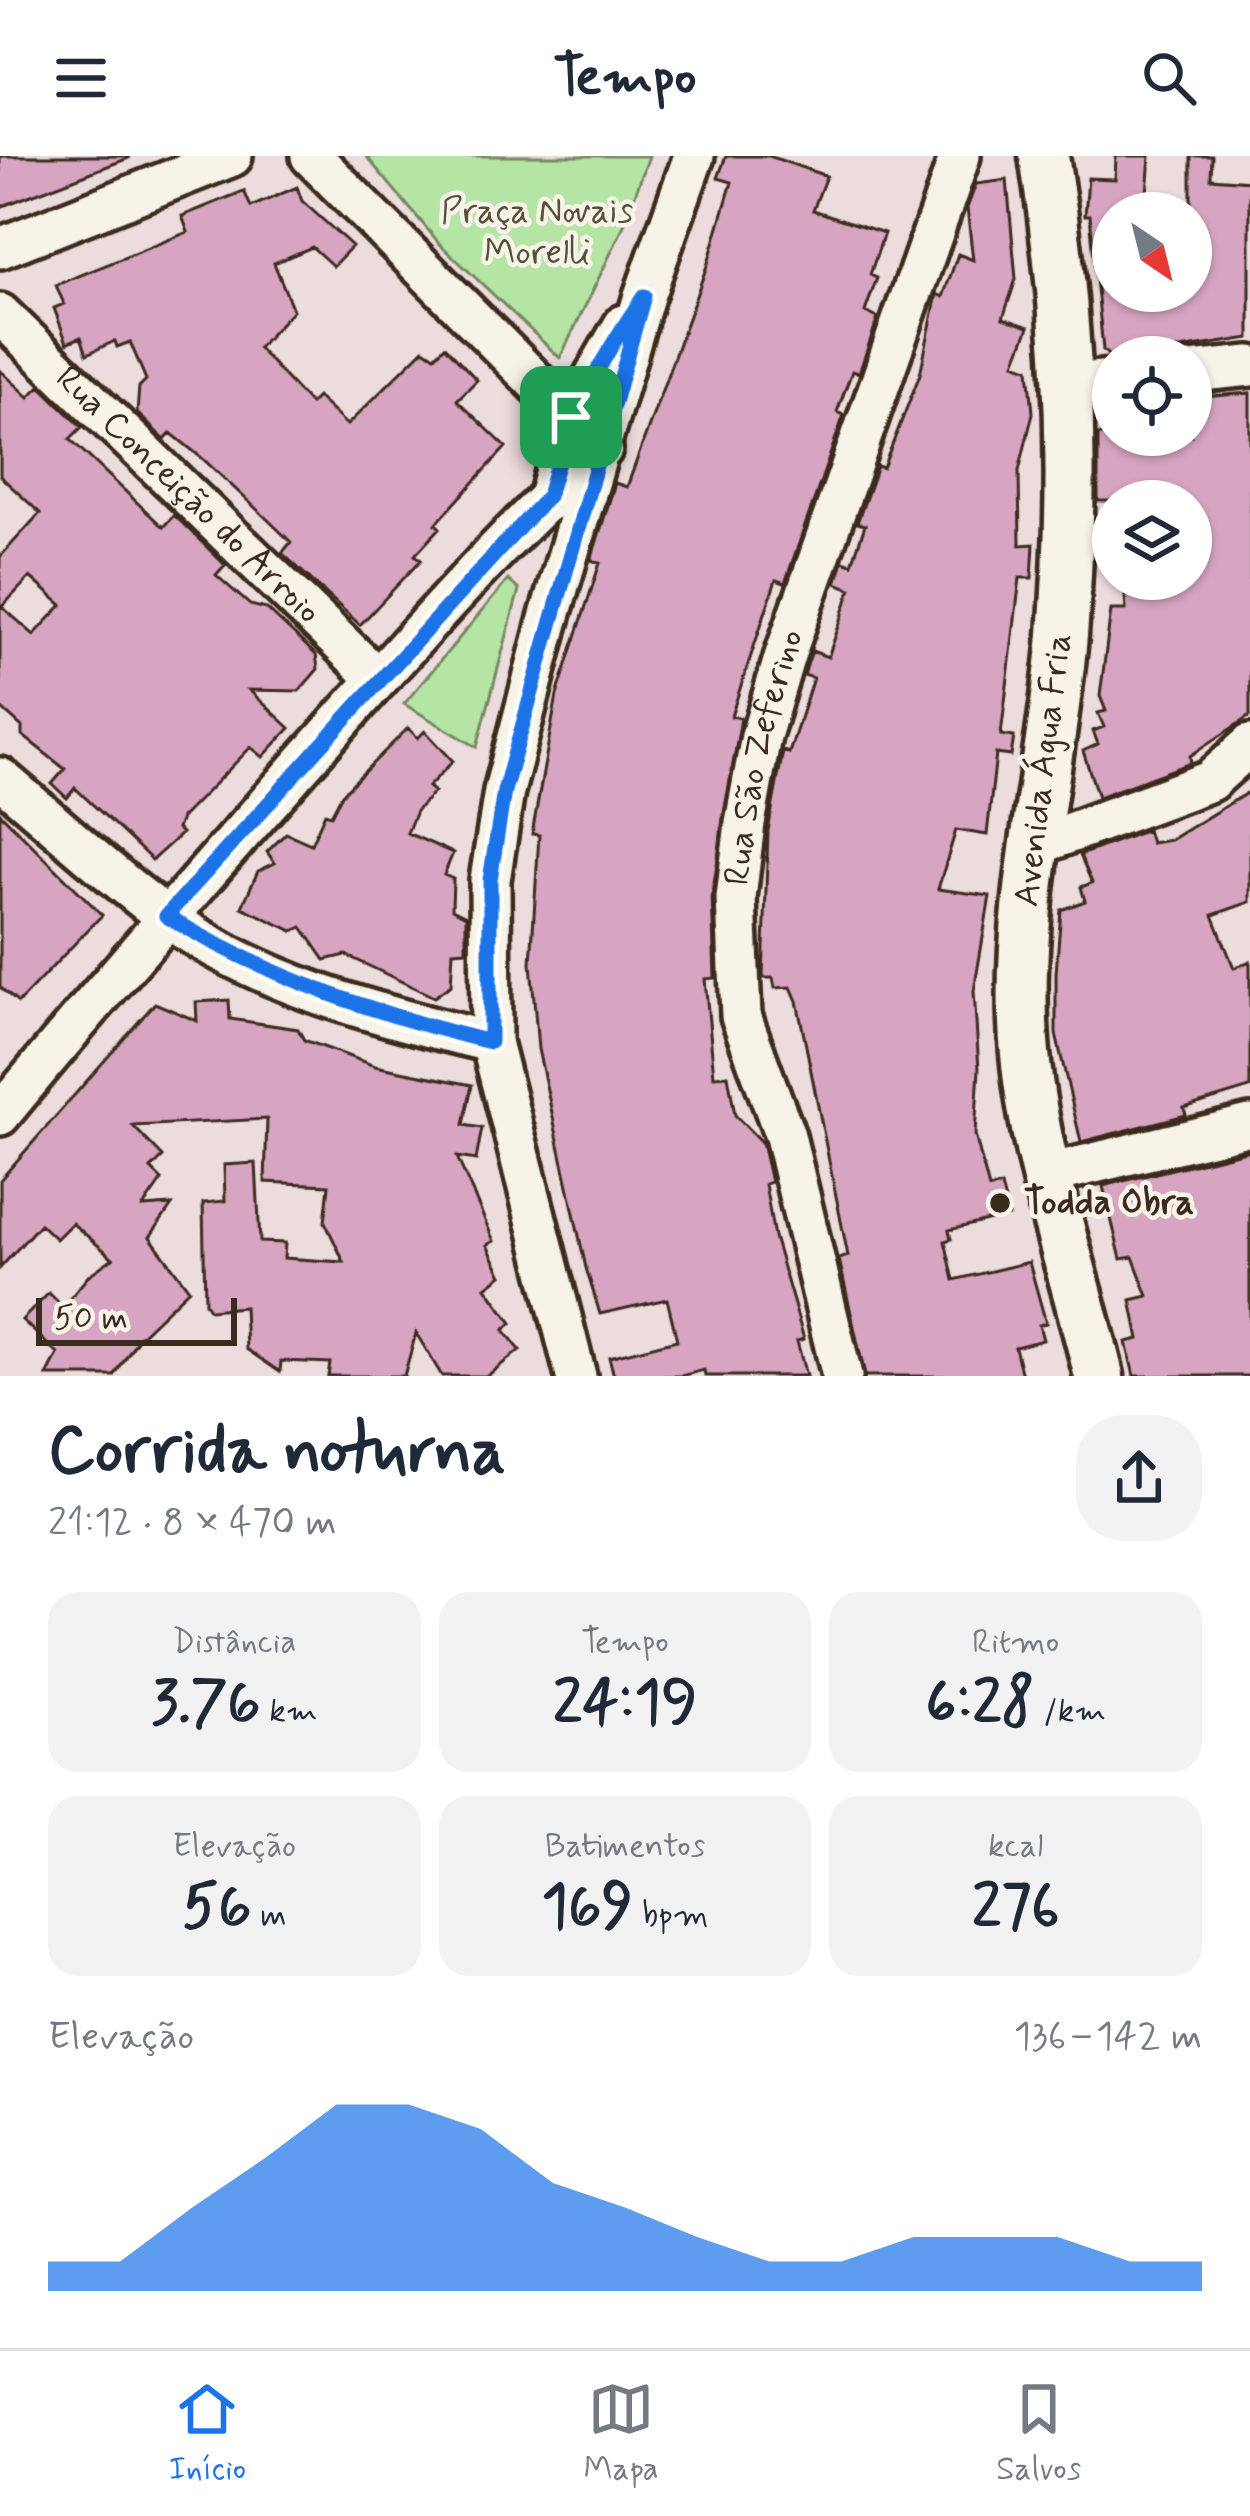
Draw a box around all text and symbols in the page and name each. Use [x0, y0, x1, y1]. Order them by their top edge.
text: Tempo [554, 43, 696, 114]
icon: menu [48, 45, 114, 111]
icon: search [1136, 45, 1202, 111]
park label: Praça Novais Morelli [441, 189, 633, 277]
north arrow [1092, 192, 1212, 312]
map controls [1092, 192, 1212, 600]
button: locate [1092, 336, 1212, 456]
street label: Rua Conceição do Arroio [45, 356, 331, 635]
pin [520, 366, 622, 468]
icon: arrive [538, 384, 604, 450]
button: layers [1092, 480, 1212, 600]
street label: Rua São Zeferino [714, 623, 816, 888]
street label: Avenida Água Fria [1004, 630, 1084, 910]
place label: Todda Obra [1024, 1180, 1194, 1227]
marker: Todda Obra [987, 1190, 1013, 1216]
scale bar [36, 1292, 237, 1345]
text: 50 m [54, 1297, 128, 1341]
text: Corrida noturna [48, 1410, 506, 1496]
button: share [1076, 1415, 1202, 1541]
text: 21:12 · 8 × 470 m [48, 1498, 337, 1549]
text: Distância [172, 1621, 296, 1665]
text: Tempo [581, 1621, 669, 1665]
text: Ritmo [972, 1621, 1059, 1665]
text: 3.76 [151, 1665, 260, 1744]
text: 24:19 [553, 1665, 697, 1744]
text: 6:28 [925, 1665, 1034, 1744]
text: km [260, 1690, 317, 1734]
text: /km [1034, 1690, 1106, 1734]
text: Elevação [173, 1825, 296, 1869]
text: Batimentos [545, 1825, 705, 1869]
text: kcal [988, 1825, 1043, 1869]
text: 56 [182, 1869, 251, 1948]
text: 169 [542, 1869, 633, 1948]
text: 276 [972, 1869, 1060, 1948]
text: m [251, 1894, 287, 1938]
text: bpm [633, 1894, 708, 1938]
text: Elevação [48, 2012, 194, 2063]
text: 136–142 m [1014, 2012, 1202, 2063]
tab: Início [169, 2376, 246, 2492]
tab: Mapa [584, 2376, 659, 2492]
tab: Salvos [996, 2376, 1081, 2492]

